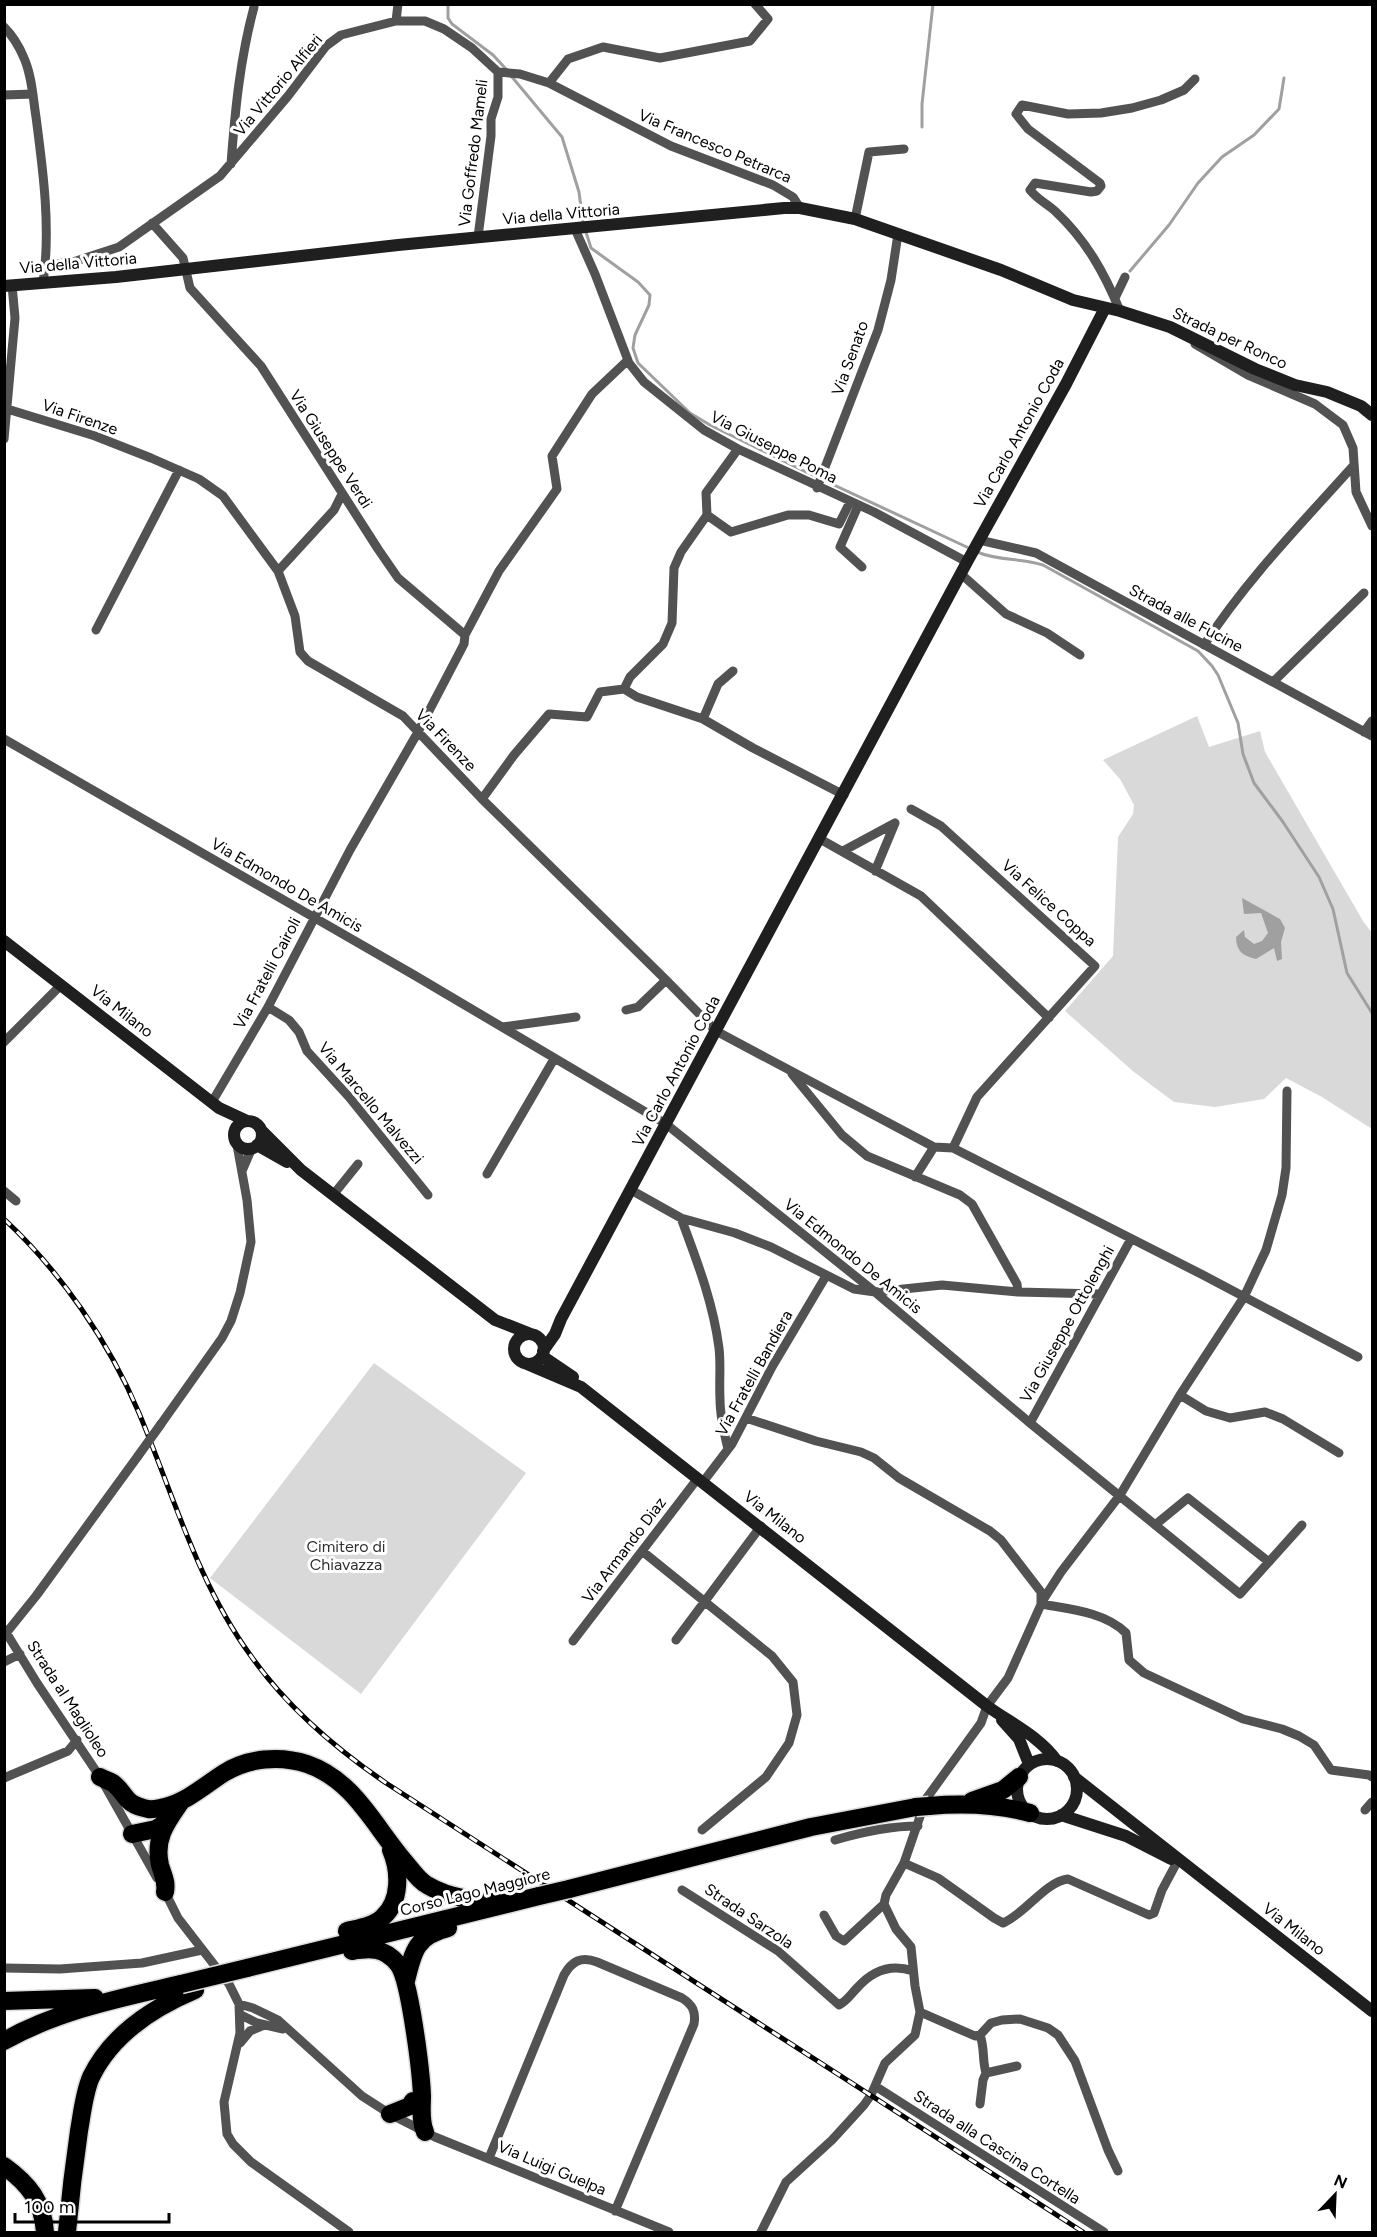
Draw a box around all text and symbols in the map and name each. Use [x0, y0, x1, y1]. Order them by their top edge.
street label: Via Vittorio Alfieri [230, 30, 326, 140]
street label: Via Goffredo Mameli [455, 78, 491, 228]
street label: Via Francesco Petrarca [636, 105, 794, 187]
street label: Via della Vittoria [502, 199, 620, 229]
street label: Via della Vittoria [19, 248, 137, 278]
street label: Strada per Ronco [1170, 303, 1290, 373]
street label: Via Senato [828, 318, 872, 398]
street label: Via Carlo Antonio Coda [970, 355, 1068, 511]
street label: Via Giuseppe Verdi [286, 386, 376, 512]
street label: Via Firenze [40, 395, 121, 439]
street label: Via Giuseppe Poma [707, 407, 841, 487]
street label: Strada alle Fucine [1126, 580, 1246, 656]
street label: Via Firenze [412, 705, 480, 775]
street label: Via Edmondo De Amicis [208, 834, 366, 936]
street label: Via Felice Coppa [998, 856, 1100, 950]
street label: Via Fratelli Cairoli [230, 914, 304, 1032]
street label: Via Milano [87, 981, 157, 1041]
street label: Via Carlo Antonio Coda [628, 992, 724, 1150]
street label: Via Marcello Malvezzi [314, 1038, 428, 1168]
street label: Via Edmondo De Amicis [780, 1195, 926, 1317]
street label: Via Giuseppe Ottolenghi [1016, 1242, 1118, 1406]
street label: Via Fratelli Bandiera [712, 1307, 796, 1439]
street label: Via Milano [740, 1487, 810, 1547]
street label: Via Armando Diaz [578, 1493, 670, 1607]
park label: Cimitero di Chiavazza [306, 1537, 386, 1574]
street label: Strada al Maglioleo [23, 1637, 113, 1761]
street label: Corso Lago Maggiore [398, 1864, 552, 1920]
street label: Strada Sarzola [701, 1879, 797, 1953]
street label: Via Milano [1259, 1899, 1329, 1959]
street label: Strada alla Cascina Cortella [910, 2086, 1084, 2208]
street label: Via Luigi Guelpa [495, 2137, 609, 2199]
north arrow [1305, 2165, 1365, 2225]
text: N [1331, 2170, 1350, 2193]
scale bar [15, 2186, 170, 2224]
text: 100 m [24, 2196, 74, 2218]

